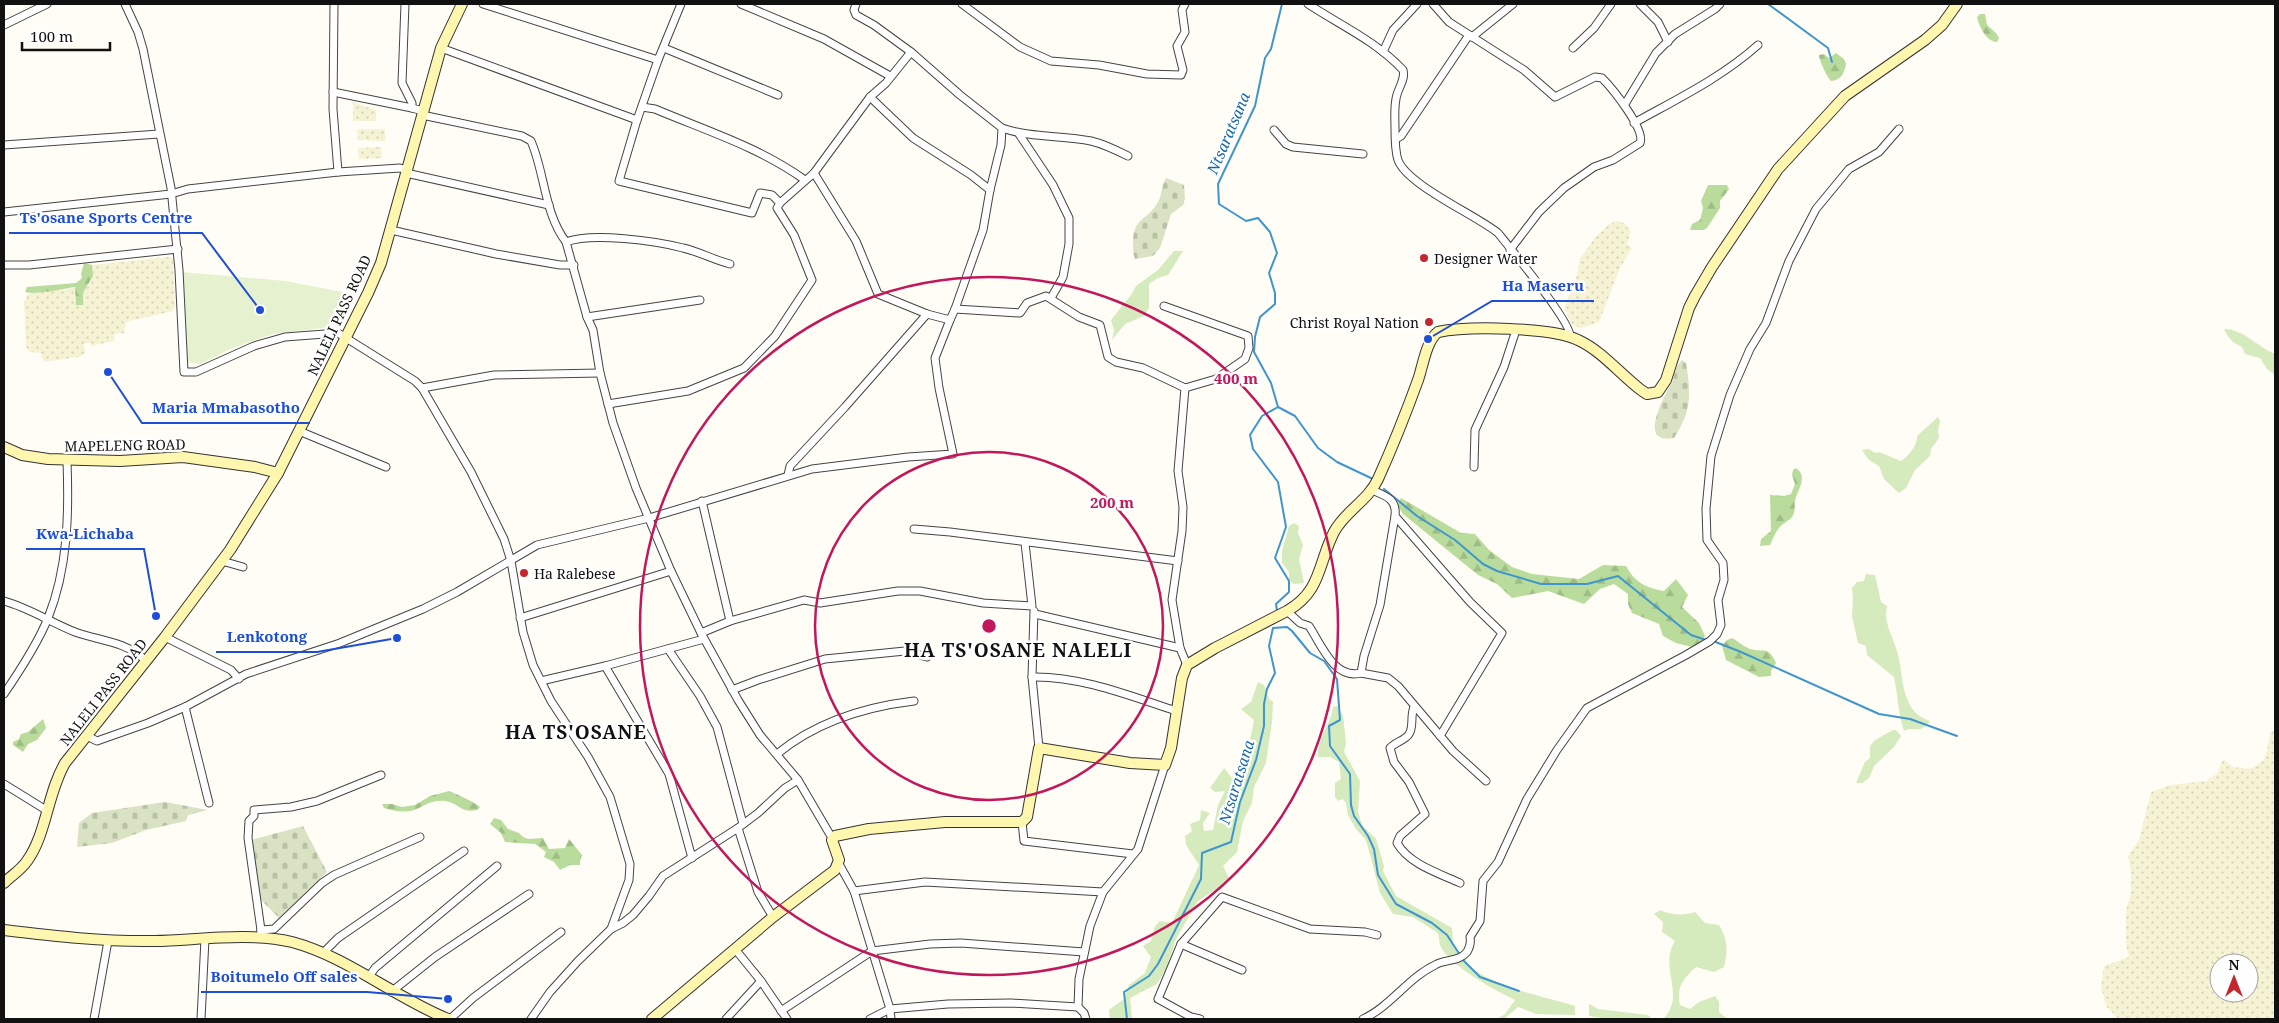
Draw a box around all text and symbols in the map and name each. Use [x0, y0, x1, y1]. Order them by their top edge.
scale bar [22, 20, 110, 52]
text: 100 m [30, 26, 73, 46]
water label: Ntsaratsana [1201, 89, 1254, 178]
callout: Ts'osane Sports Centre [9, 203, 202, 233]
text: Ts'osane Sports Centre [20, 207, 192, 227]
place label: Designer Water [1434, 249, 1538, 268]
street label: NALELI PASS ROAD [303, 252, 375, 378]
marker: Designer Water [1418, 252, 1430, 264]
callout: Ha Maseru [1492, 271, 1594, 301]
text: Ha Maseru [1502, 275, 1584, 295]
place label: Christ Royal Nation [1290, 313, 1419, 332]
marker: Christ Royal Nation [1423, 316, 1435, 328]
text: 400 m [1214, 368, 1258, 388]
callout: Maria Mmabasotho [142, 393, 310, 423]
text: Maria Mmabasotho [152, 397, 300, 417]
street label: MAPELENG ROAD [64, 434, 186, 456]
text: 200 m [1090, 492, 1134, 512]
callout: Kwa-Lichaba [26, 519, 144, 549]
text: Kwa-Lichaba [36, 523, 134, 543]
place label: Ha Ralebese [534, 564, 615, 583]
marker: Ha Ralebese [518, 567, 530, 579]
centre of rings [980, 617, 998, 635]
callout: Lenkotong [216, 622, 317, 652]
text: Lenkotong [227, 626, 308, 646]
street label: NALELI PASS ROAD [55, 635, 151, 749]
district label: HA TS'OSANE NALELI [904, 637, 1132, 663]
district label: HA TS'OSANE [505, 719, 647, 745]
water label: Ntsaratsana [1213, 737, 1258, 827]
north arrow [2209, 953, 2259, 1003]
text: N [2228, 955, 2240, 974]
callout: Boitumelo Off sales [201, 962, 367, 992]
text: Boitumelo Off sales [211, 966, 357, 986]

